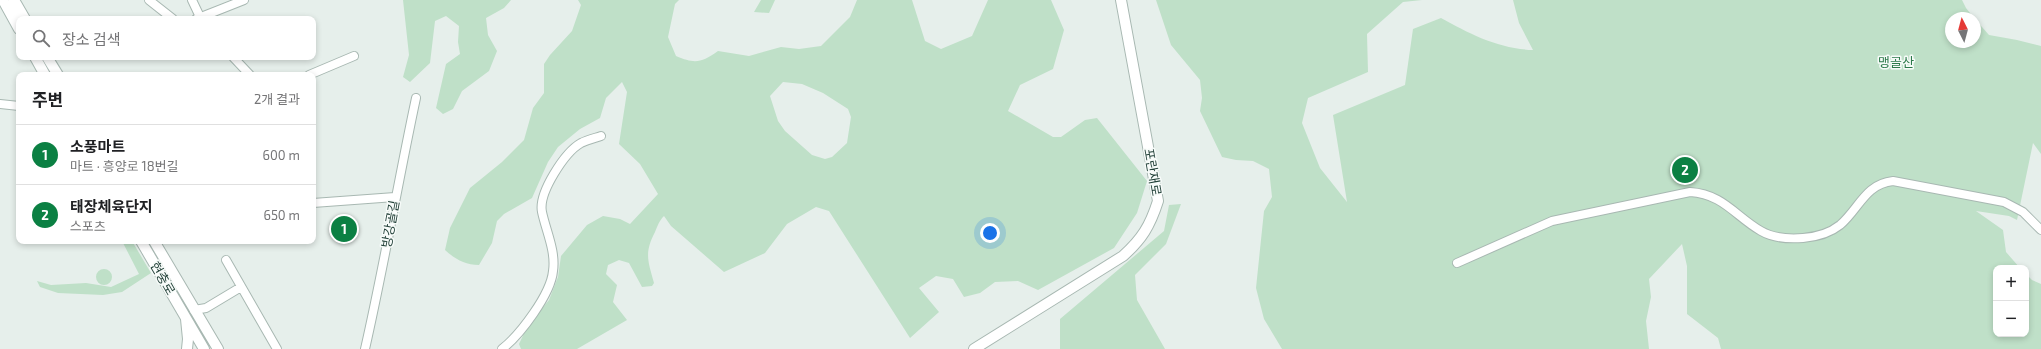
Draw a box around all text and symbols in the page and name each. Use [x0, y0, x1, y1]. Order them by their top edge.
north arrow [1945, 12, 1981, 48]
search box [16, 16, 316, 60]
icon: search [30, 27, 52, 49]
text: 장소 검색 [62, 30, 121, 48]
park label: 맹골산 [1878, 54, 1914, 70]
text: 주변 [32, 89, 63, 109]
text: 2개 결과 [254, 91, 300, 107]
text: 소풍마트 [70, 137, 125, 155]
text: 1 [42, 147, 48, 163]
text: 600 m [263, 147, 300, 163]
street label: 포란재로 [1141, 147, 1165, 197]
pin: 2 [1672, 155, 1698, 185]
text: 마트 · 흥양로 18번길 [70, 158, 179, 174]
text: 태장체육단지 [70, 197, 153, 215]
street label: 방강골길 [378, 199, 402, 249]
text: 2 [41, 207, 49, 223]
text: 650 m [263, 207, 300, 223]
pin: 1 [331, 214, 357, 244]
text: 스포츠 [70, 218, 106, 234]
your location [980, 223, 1000, 243]
street label: 현충로 [147, 258, 179, 298]
map controls [1993, 265, 2029, 337]
button: + [1993, 265, 2029, 301]
button: − [1993, 301, 2029, 337]

